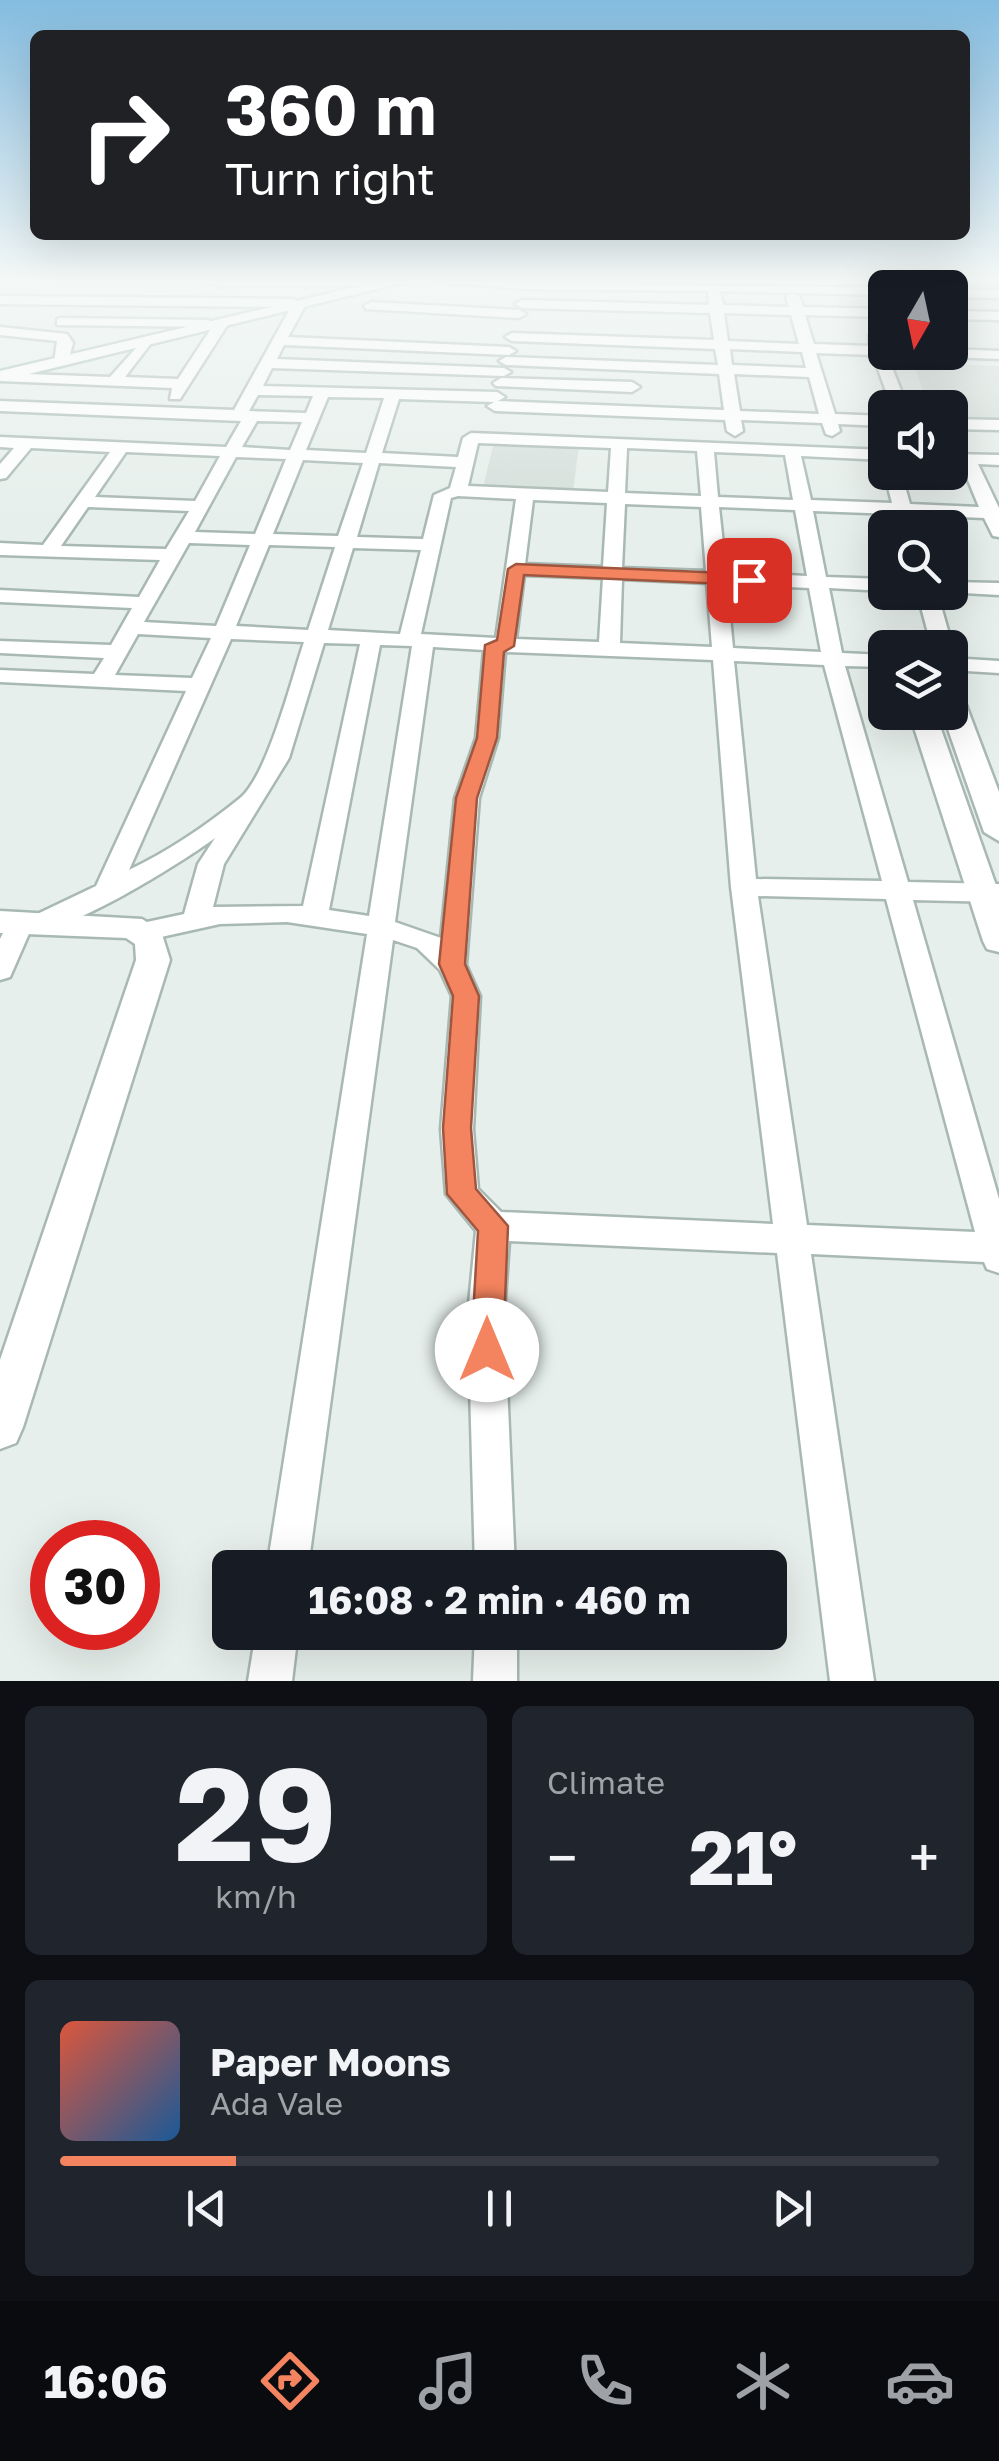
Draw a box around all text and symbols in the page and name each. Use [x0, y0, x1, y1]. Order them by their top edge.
text: 360 m [225, 66, 436, 150]
icon: right [60, 70, 190, 200]
text: Turn right [225, 151, 435, 205]
north arrow [868, 270, 968, 370]
map controls [868, 270, 968, 730]
button: sound [868, 390, 968, 490]
button: search [868, 510, 968, 610]
pin [707, 538, 792, 623]
icon: arrive [722, 553, 777, 608]
button: layers [868, 630, 968, 730]
position arrow [435, 1298, 539, 1402]
speed limit sign: 30 [30, 1520, 160, 1650]
text: 16:08 · 2 min · 460 m [309, 1577, 690, 1622]
text: 29 [175, 1734, 337, 1890]
text: Climate [547, 1763, 665, 1801]
text: 21° [689, 1811, 797, 1902]
text: − [547, 1824, 577, 1890]
text: + [909, 1824, 939, 1890]
text: km/h [215, 1877, 297, 1915]
text: Paper Moons [210, 2039, 451, 2084]
text: Ada Vale [210, 2084, 343, 2122]
icon: previous [179, 2181, 234, 2236]
icon: pause [472, 2181, 527, 2236]
icon: next [765, 2181, 820, 2236]
icon: directions [255, 2346, 325, 2416]
icon: music [413, 2346, 483, 2416]
icon: phone [570, 2346, 640, 2416]
icon: climate [728, 2346, 798, 2416]
icon: car [885, 2346, 955, 2416]
text: 16:06 [44, 2354, 168, 2408]

